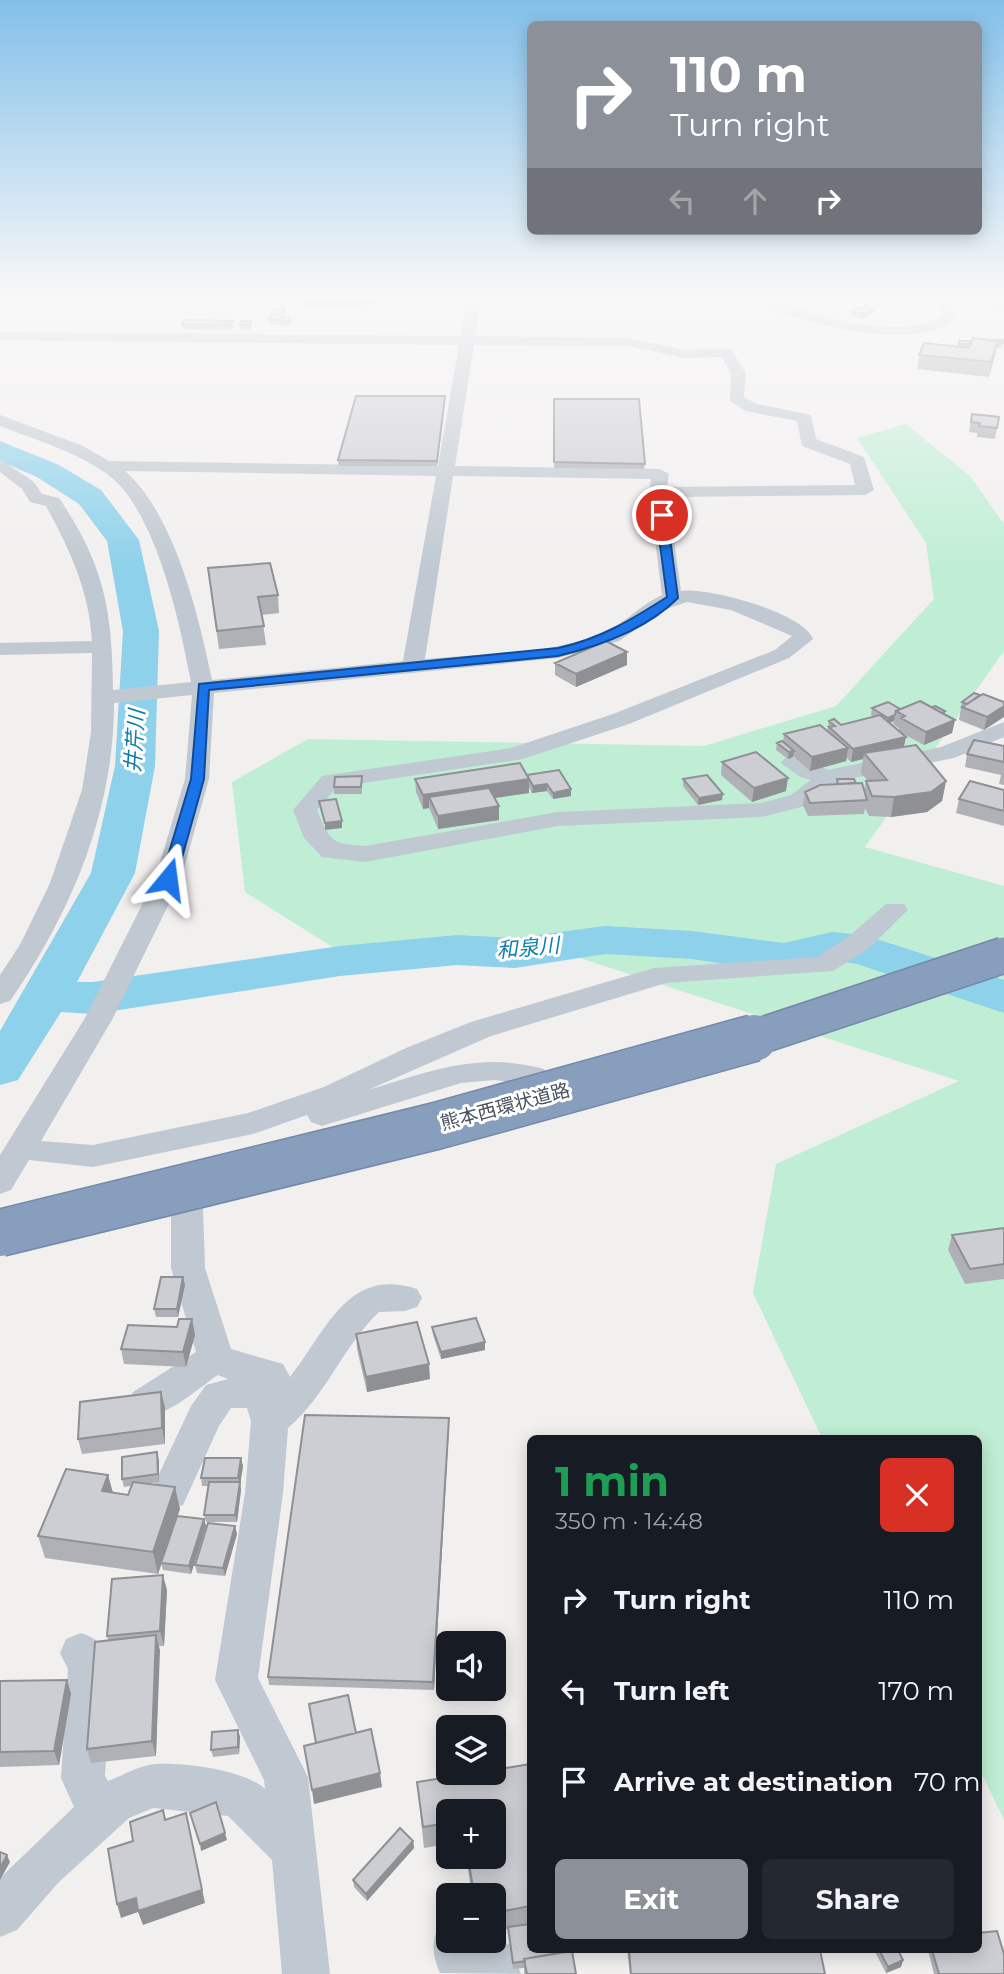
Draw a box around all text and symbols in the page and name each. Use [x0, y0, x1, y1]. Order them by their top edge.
text: 110 m [670, 45, 807, 104]
icon: right [555, 49, 646, 140]
text: Turn right [670, 105, 830, 144]
icon: left [663, 182, 701, 220]
icon: ahead [736, 182, 774, 220]
icon: right [809, 182, 847, 220]
pin [632, 485, 692, 545]
icon: arrive [643, 496, 681, 534]
water label: 井芹川 [120, 707, 149, 773]
position arrow [131, 842, 205, 916]
water label: 和泉川 [495, 932, 562, 963]
street label: 熊本西環状道路 [438, 1078, 572, 1135]
text: 1 min [555, 1455, 669, 1507]
button: close [880, 1458, 954, 1532]
text: 350 m · 14:48 [555, 1507, 703, 1535]
icon: right [555, 1581, 593, 1619]
text: Turn right [614, 1584, 750, 1616]
text: 110 m [884, 1584, 954, 1616]
map controls [436, 1631, 506, 1953]
button: sound [436, 1631, 506, 1701]
icon: left [555, 1672, 593, 1710]
text: Turn left [614, 1675, 730, 1707]
text: 170 m [878, 1675, 954, 1707]
button: layers [436, 1715, 506, 1785]
icon: arrive [555, 1763, 593, 1801]
text: Arrive at destination [614, 1766, 893, 1798]
text: 70 m [914, 1766, 980, 1798]
button: + [436, 1799, 506, 1869]
button: Exit [555, 1859, 748, 1939]
button: Share [762, 1859, 954, 1939]
button: − [436, 1883, 506, 1953]

